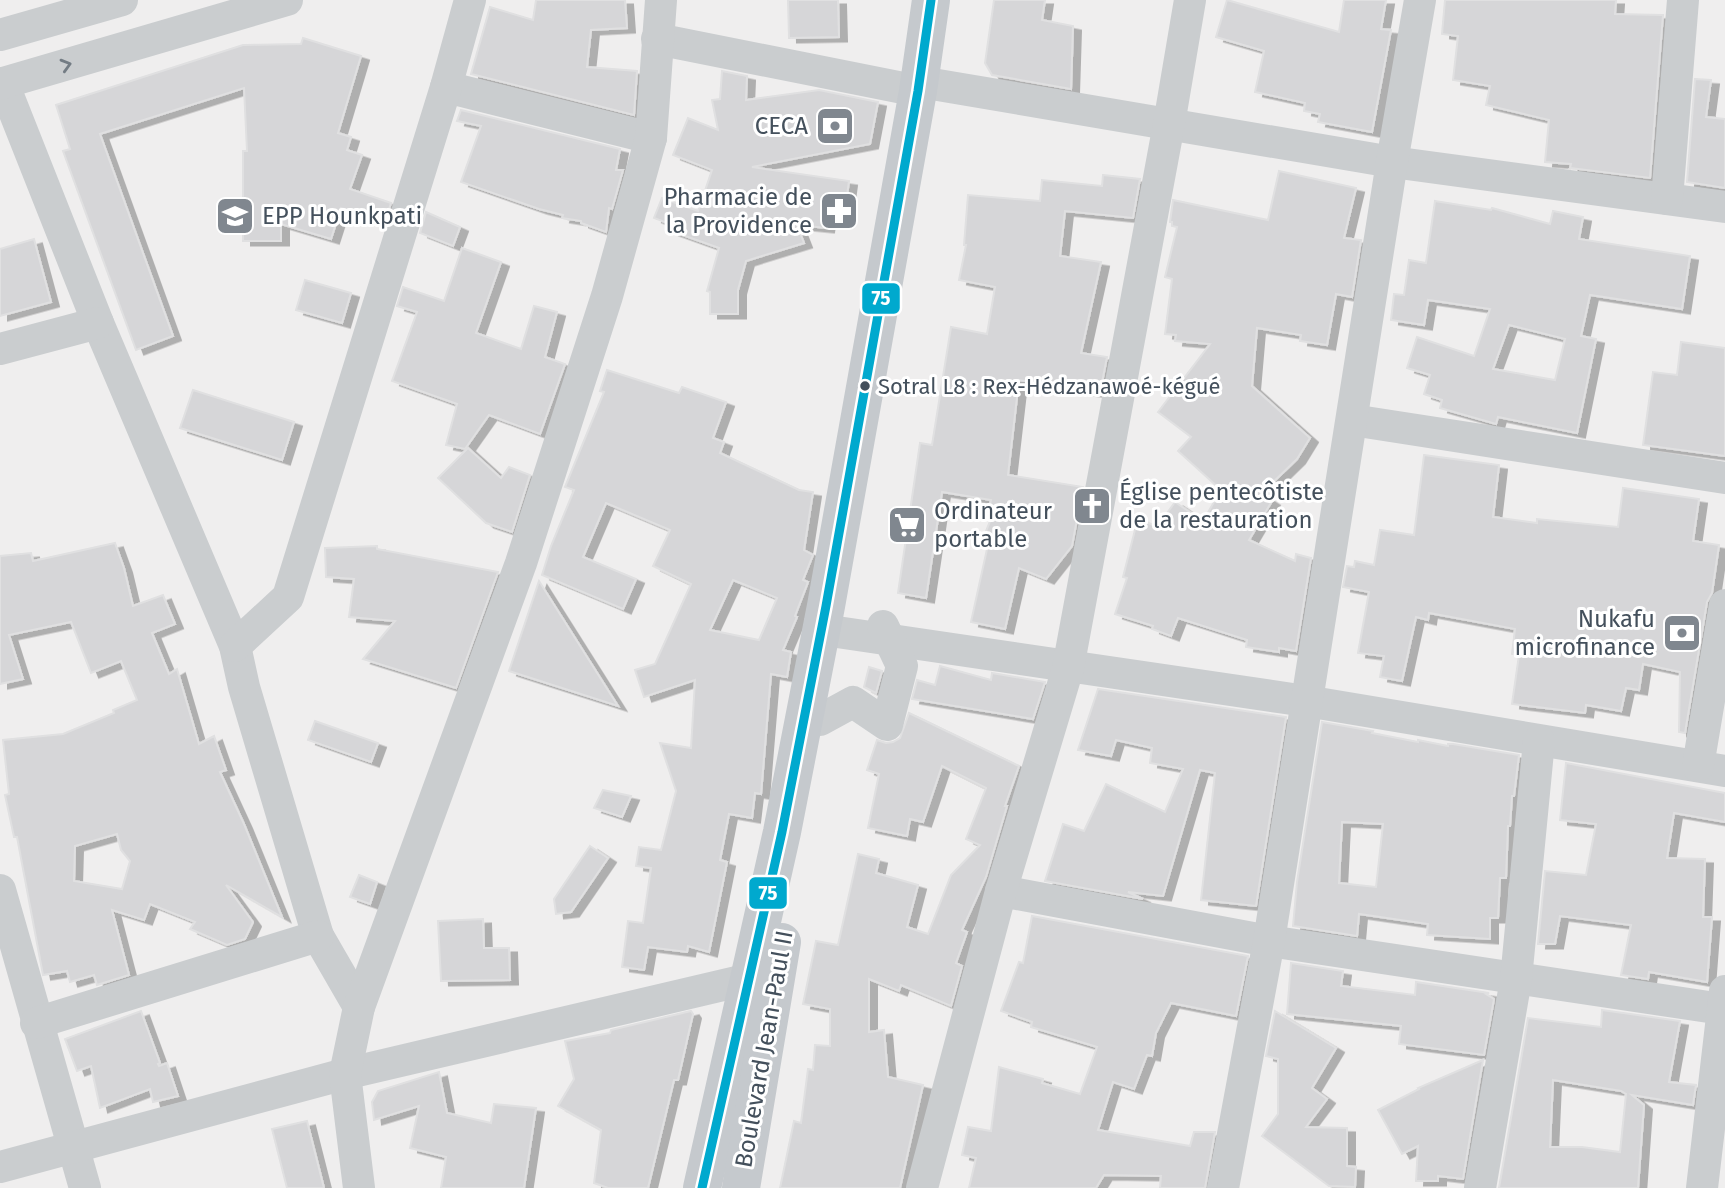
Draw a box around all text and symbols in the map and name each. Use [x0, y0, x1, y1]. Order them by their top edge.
one-way arrow [59, 59, 71, 73]
bank icon: CECA [814, 105, 856, 147]
place label: CECA [755, 112, 808, 140]
place label: Pharmacie de la Providence [663, 183, 812, 239]
pharmacy icon: Pharmacie de la Providence [818, 190, 860, 232]
school or university icon: EPP Hounkpati [214, 195, 256, 237]
place label: EPP Hounkpati [262, 202, 422, 230]
line badge: 75 [861, 282, 901, 315]
text: 75 [872, 287, 890, 310]
place label: Sotral L8 : Rex-Hédzanawoé-kégué [878, 373, 1221, 400]
marker: Sotral L8 : Rex-Hédzanawoé-kégué [858, 379, 872, 393]
place label: Église pentecôtiste de la restauration [1119, 477, 1324, 534]
church icon: Église pentecôtiste de la restauration [1071, 485, 1113, 527]
place label: Ordinateur portable [934, 497, 1053, 553]
supermarket icon: Ordinateur portable [886, 504, 928, 546]
place label: Nukafu microfinance [1515, 605, 1655, 661]
bank icon: Nukafu microfinance [1661, 612, 1703, 654]
line badge: 75 [748, 876, 788, 910]
text: 75 [759, 882, 777, 905]
street label: Boulevard Jean-Paul II [729, 928, 799, 1170]

